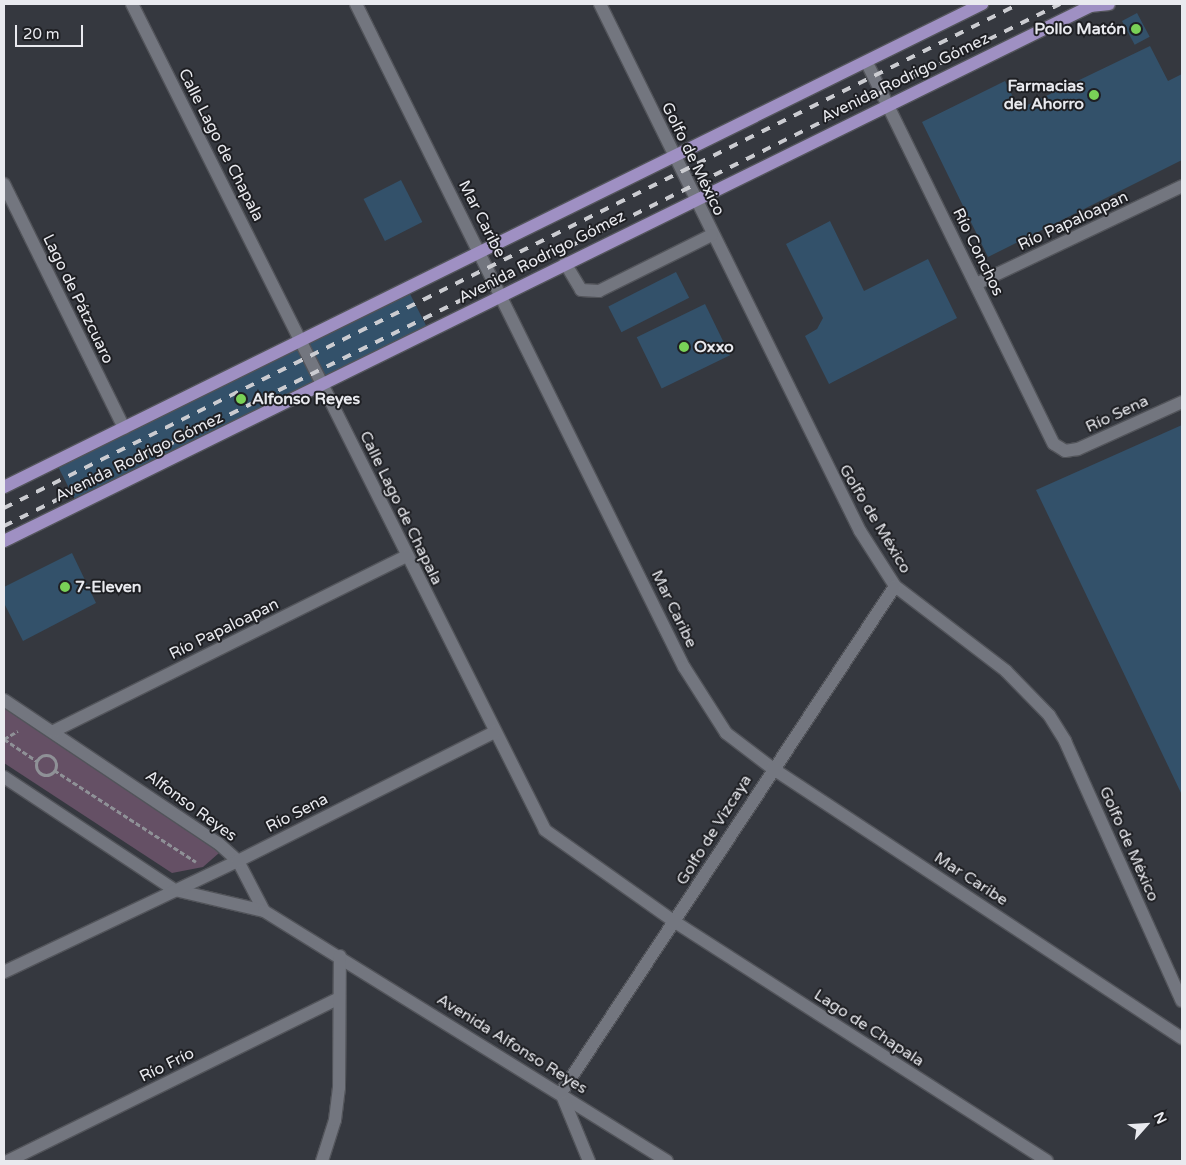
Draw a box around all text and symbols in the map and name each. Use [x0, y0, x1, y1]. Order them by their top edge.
scale bar [18, 15, 85, 47]
place label: Pollo Matón [1034, 19, 1126, 39]
marker: Pollo Matón [1130, 23, 1142, 35]
text: 20 m [23, 25, 60, 43]
street label: Avenida Rodrigo Gómez [818, 29, 992, 127]
street label: Calle Lago de Chapala [174, 65, 268, 225]
place label: Farmacias del Ahorro [1004, 76, 1084, 114]
marker: Farmacias del Ahorro [1088, 89, 1100, 101]
street label: Golfo de México [657, 99, 729, 219]
street label: Mar Caribe [454, 177, 510, 261]
street label: Río Papaloapan [1015, 187, 1131, 255]
street label: Río Conchos [948, 205, 1008, 299]
street label: Avenida Rodrigo Gómez [455, 207, 629, 307]
street label: Lago de Pátzcuaro [38, 231, 118, 367]
place label: Oxxo [694, 337, 734, 357]
marker: Oxxo [678, 341, 690, 353]
place label: Alfonso Reyes [252, 389, 360, 409]
street label: Río Sena [1083, 391, 1151, 437]
marker: Alfonso Reyes [234, 392, 248, 406]
street label: Avenida Rodrigo Gómez [52, 408, 226, 506]
street label: Calle Lago de Chapala [355, 428, 447, 588]
street label: Golfo de México [835, 461, 915, 577]
street label: Mar Caribe [647, 567, 701, 651]
place label: 7-Eleven [75, 577, 142, 597]
marker: 7-Eleven [59, 581, 71, 593]
street label: Río Papaloapan [166, 594, 282, 664]
street label: Alfonso Reyes [142, 766, 240, 846]
street label: Golfo de Vizcaya [672, 771, 756, 889]
street label: Golfo de México [1095, 784, 1163, 904]
street label: Río Sena [263, 789, 331, 837]
street label: Mar Caribe [931, 848, 1011, 910]
street label: Lago de Chapala [810, 985, 928, 1071]
street label: Avenida Alfonso Reyes [433, 990, 591, 1098]
street label: Río Frío [137, 1044, 197, 1086]
north arrow [1121, 1100, 1171, 1150]
text: N [1150, 1109, 1170, 1127]

